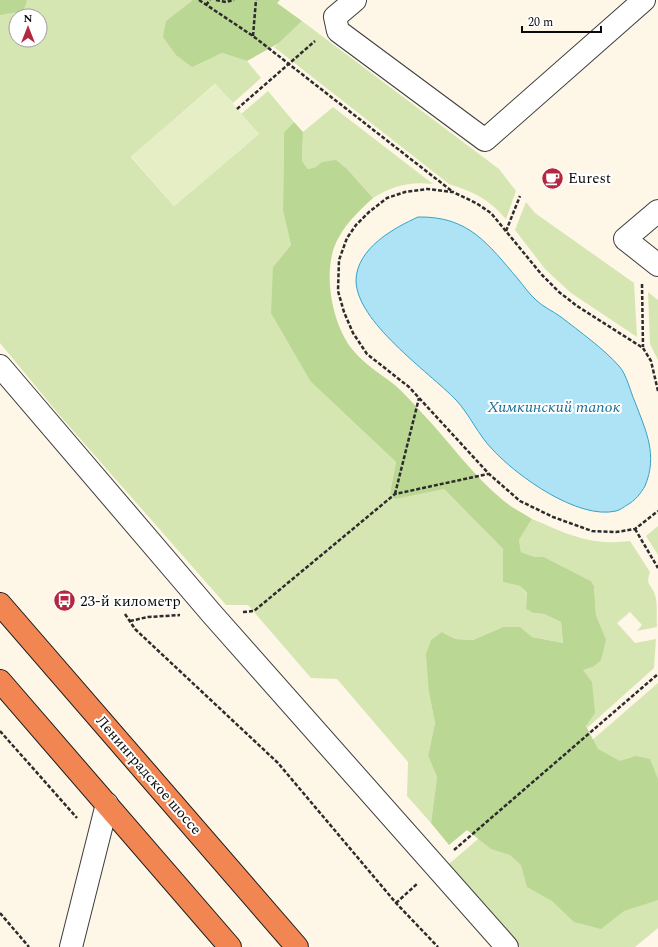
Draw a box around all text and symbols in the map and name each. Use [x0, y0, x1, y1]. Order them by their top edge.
north arrow [8, 8, 48, 48]
scale bar [522, 8, 601, 34]
text: N [24, 10, 33, 27]
text: 20 m [528, 13, 553, 32]
cafe icon: Eurest [540, 165, 566, 191]
place label: Eurest [568, 167, 611, 190]
water label: Химкинский тапок [487, 395, 621, 419]
bus stop icon: 23-й километр [51, 588, 77, 614]
place label: 23-й километр [80, 590, 181, 613]
street label: Ленинградское шоссе [90, 710, 207, 840]

